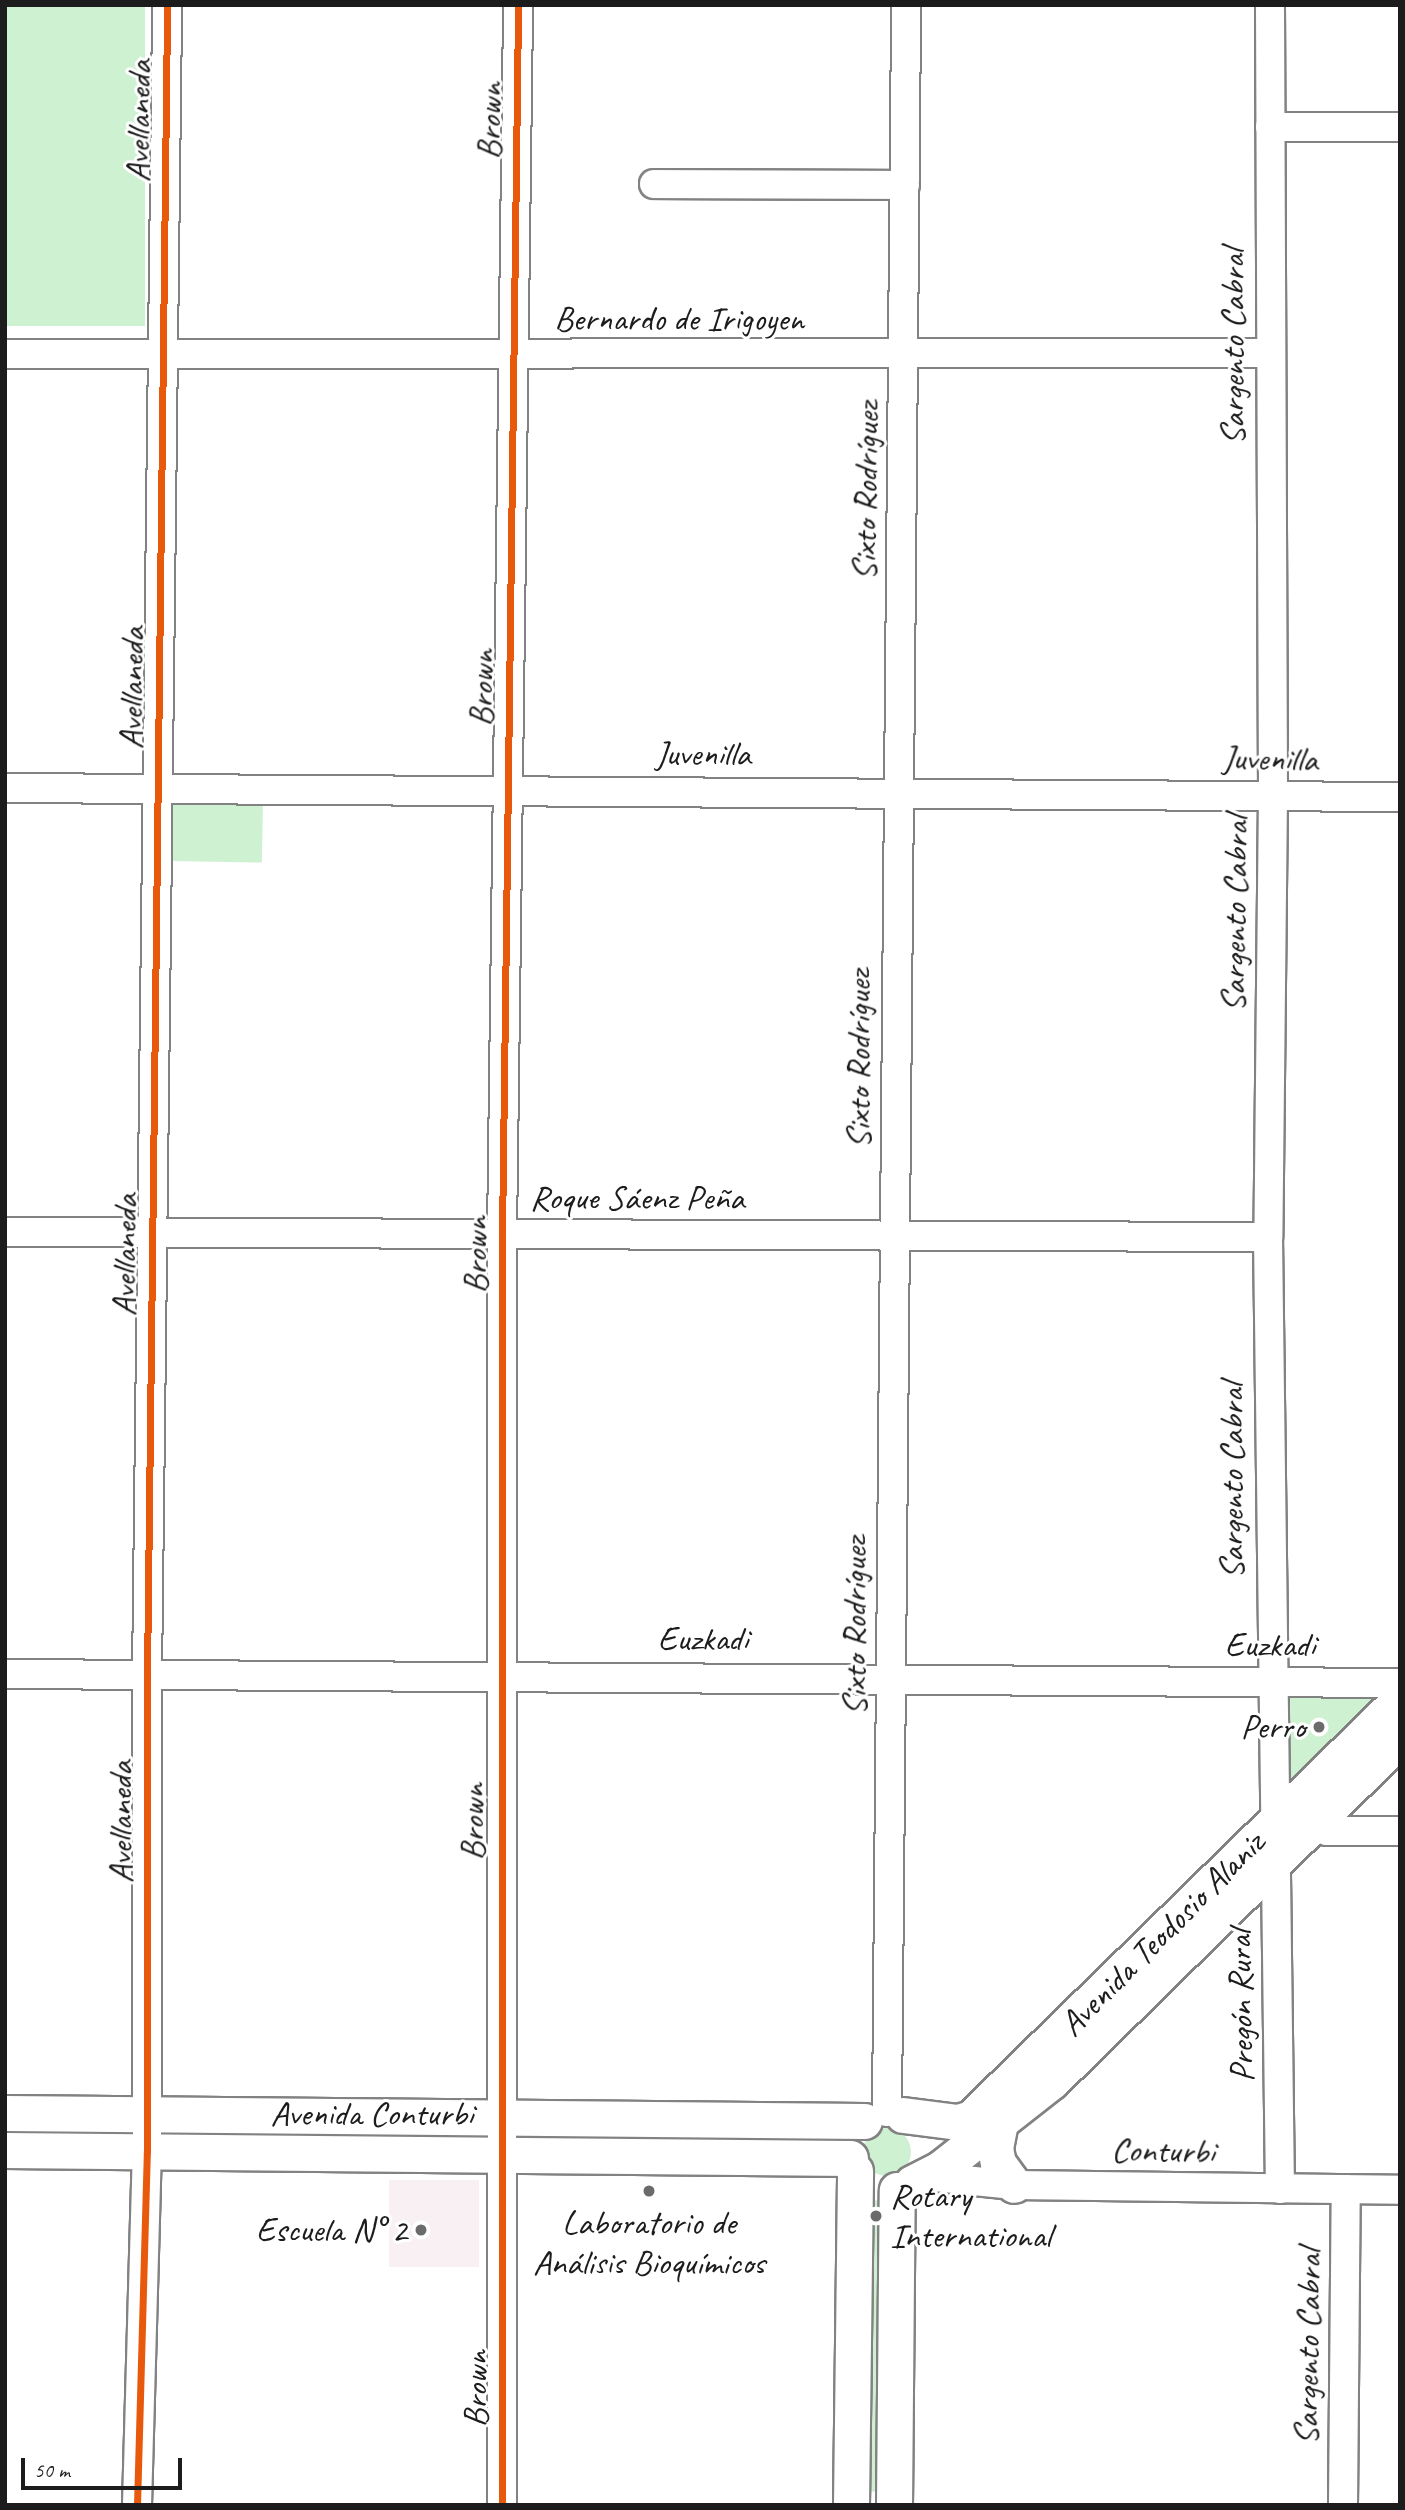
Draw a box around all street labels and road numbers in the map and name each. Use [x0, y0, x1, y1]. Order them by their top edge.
street label: Avellaneda [117, 59, 161, 183]
street label: Brown [468, 82, 512, 160]
street label: Sargento Cabral [1212, 249, 1254, 445]
street label: Bernardo de Irigoyen [554, 298, 804, 340]
street label: Sixto Rodríguez [843, 401, 889, 581]
street label: Avellaneda [110, 626, 154, 750]
street label: Brown [460, 649, 504, 727]
street label: Juvenilla [655, 733, 751, 775]
street label: Juvenilla [1222, 737, 1318, 781]
street label: Sargento Cabral [1212, 816, 1258, 1012]
street label: Sixto Rodríguez [838, 969, 880, 1149]
street label: Roque Sáenz Peña [530, 1177, 744, 1219]
street label: Avellaneda [103, 1193, 147, 1317]
street label: Brown [455, 1217, 497, 1293]
street label: Sargento Cabral [1211, 1383, 1253, 1579]
street label: Sixto Rodríguez [834, 1536, 876, 1716]
street label: Euzkadi [658, 1618, 748, 1660]
street label: Euzkadi [1225, 1624, 1315, 1666]
street label: Avellaneda [100, 1761, 142, 1883]
street label: Brown [452, 1784, 494, 1860]
street label: Avenida Teodosio Alaniz [1051, 1823, 1273, 2045]
street label: Pregón Rural [1219, 1929, 1263, 2083]
street label: Avenida Conturbi [271, 2093, 473, 2135]
street label: Conturbi [1111, 2129, 1215, 2173]
street label: Sargento Cabral [1285, 2249, 1331, 2445]
street label: Brown [455, 2351, 497, 2427]

